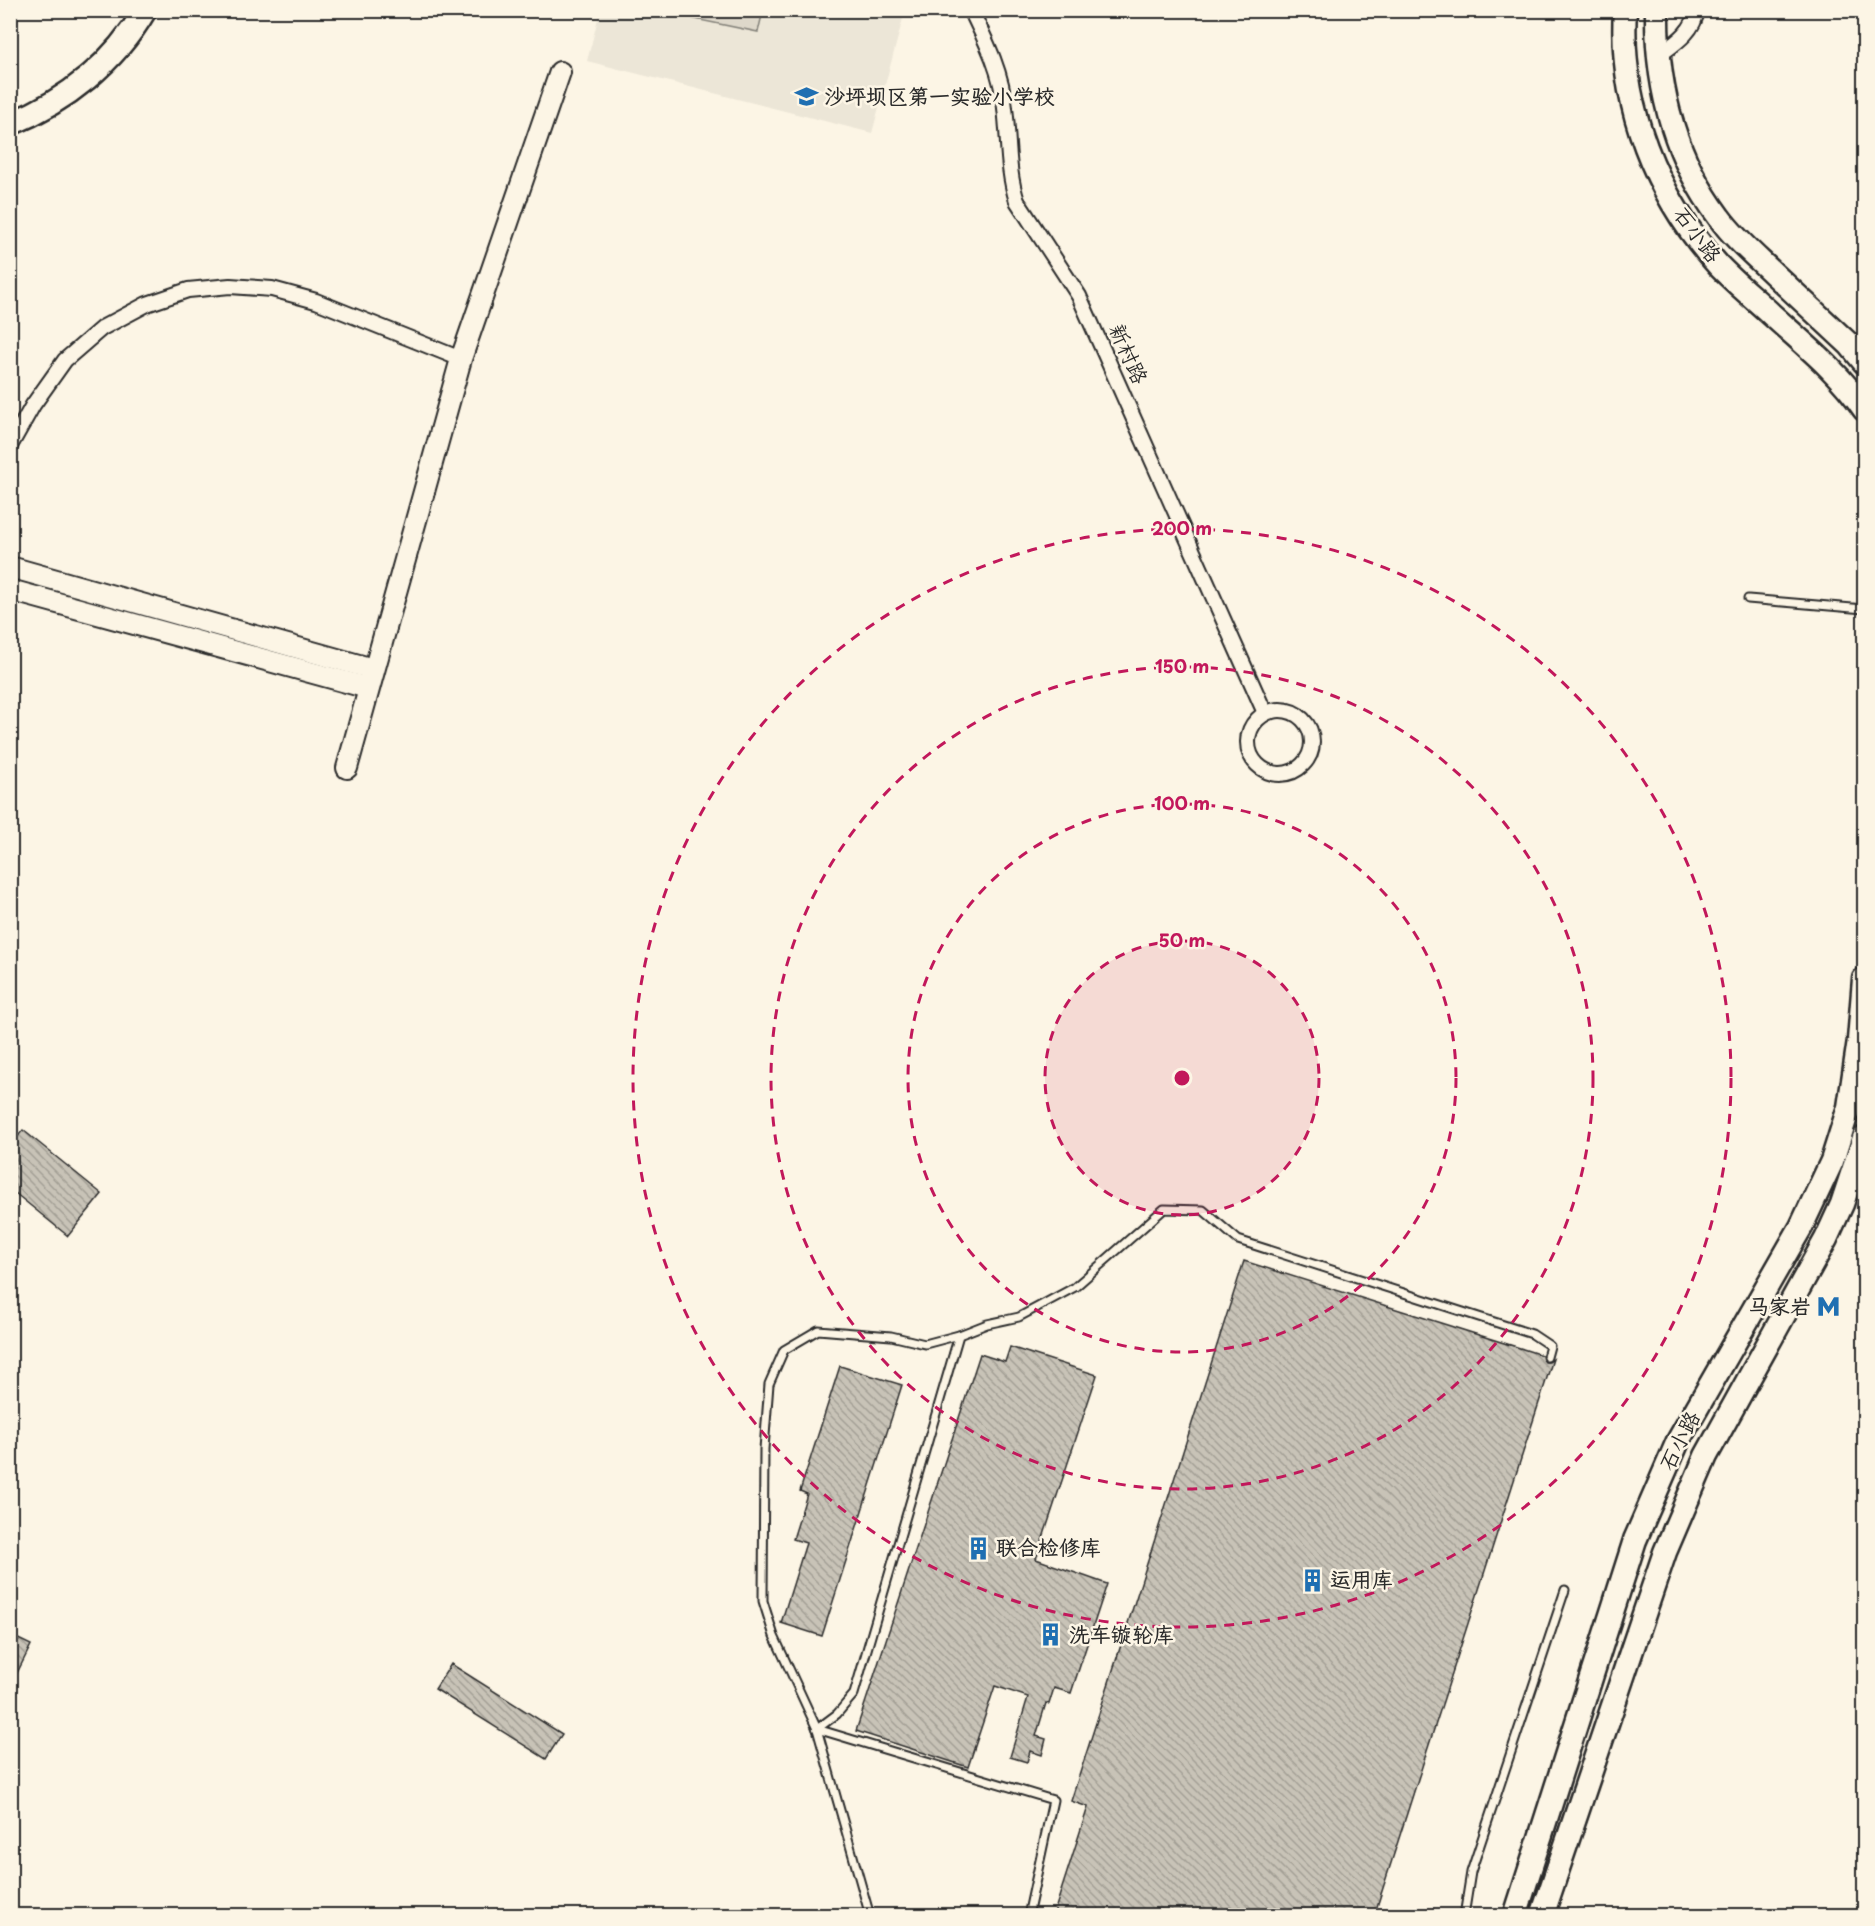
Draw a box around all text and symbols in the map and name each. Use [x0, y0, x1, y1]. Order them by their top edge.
place label: 沙坪坝区第一实验小学校 [824, 79, 1055, 111]
school or university icon: 沙坪坝区第一实验小学校 [793, 84, 819, 110]
street label: 石小路 [1667, 199, 1730, 269]
street label: 新村路 [1102, 318, 1157, 388]
text: 200 m [1152, 514, 1212, 541]
text: 150 m [1155, 652, 1209, 679]
text: 100 m [1154, 789, 1210, 816]
text: 50 m [1159, 926, 1205, 953]
centre of rings [1172, 1068, 1192, 1088]
place label: 马家岩 [1748, 1289, 1811, 1321]
metro station icon: 马家岩 [1816, 1294, 1842, 1320]
street label: 石小路 [1650, 1405, 1707, 1475]
place label: 联合检修库 [996, 1530, 1101, 1562]
building icon: 联合检修库 [965, 1535, 991, 1561]
place label: 运用库 [1330, 1562, 1393, 1594]
building icon: 运用库 [1299, 1567, 1325, 1593]
place label: 洗车镟轮库 [1069, 1617, 1174, 1649]
building icon: 洗车镟轮库 [1038, 1622, 1064, 1648]

